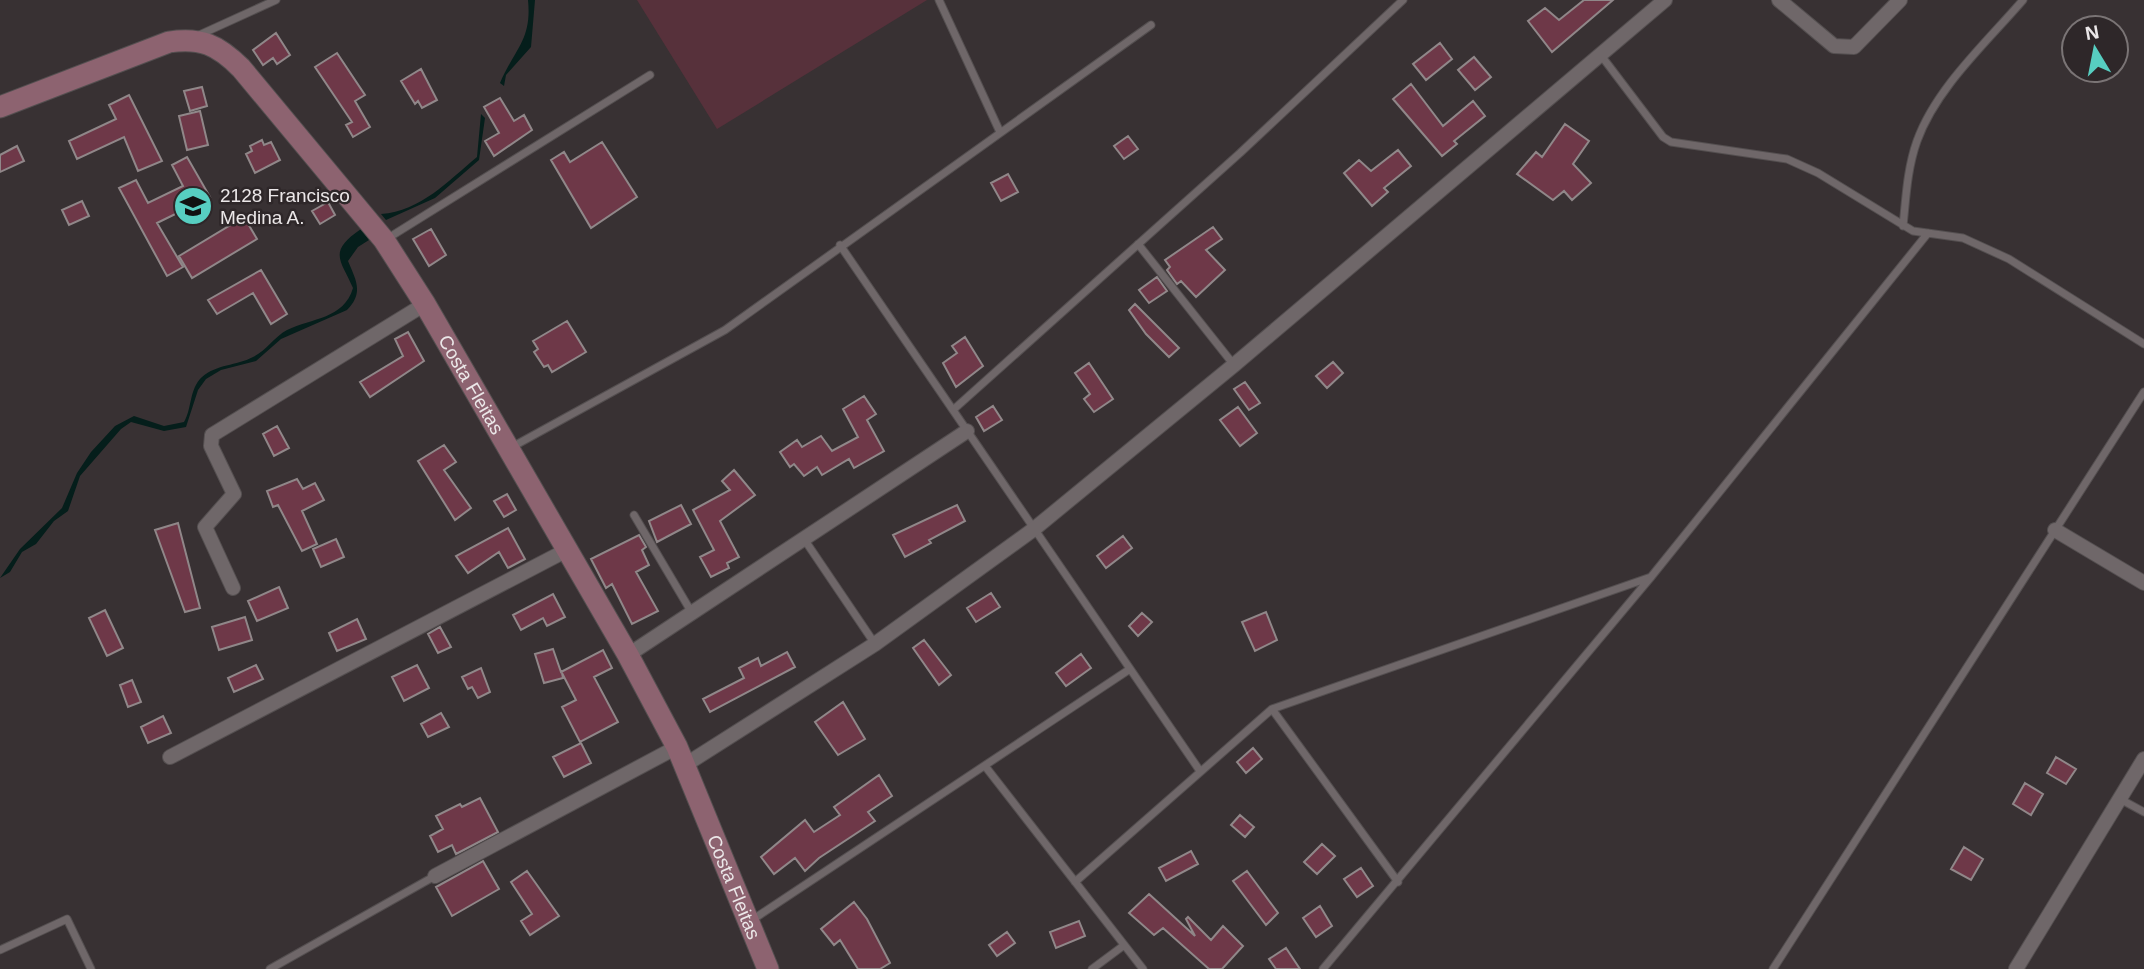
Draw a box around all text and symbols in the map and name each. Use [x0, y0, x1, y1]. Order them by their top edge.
north arrow [2060, 14, 2130, 84]
text: N [2084, 21, 2101, 44]
school or university icon: 2128 Francisco Medina A. [172, 185, 214, 227]
place label: 2128 Francisco Medina A. [220, 185, 350, 228]
street label: Costa Fleitas [435, 331, 508, 438]
street label: Costa Fleitas [704, 832, 765, 942]

